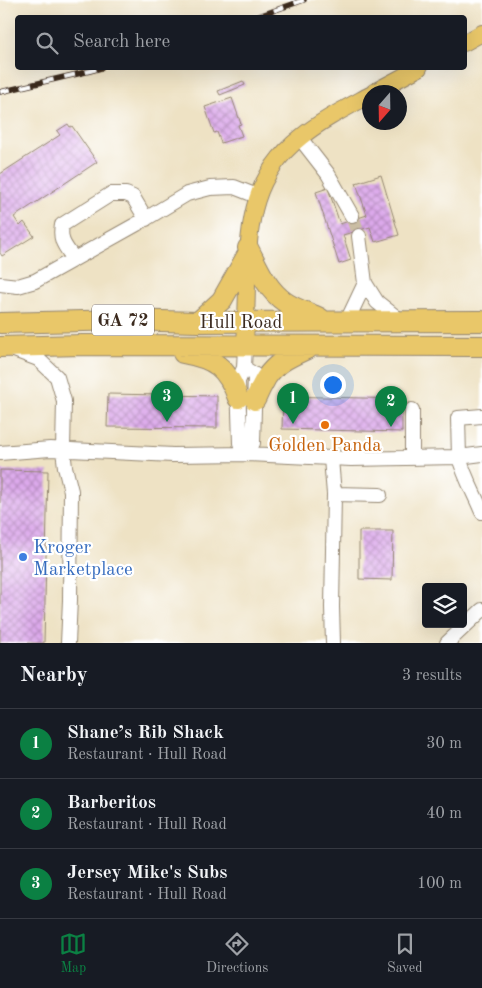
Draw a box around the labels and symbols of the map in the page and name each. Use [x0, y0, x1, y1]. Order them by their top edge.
north arrow [362, 85, 407, 130]
road number: GA 72 [92, 304, 154, 336]
street label: Hull Road [199, 314, 283, 333]
your location [320, 372, 346, 398]
pin: 3 [151, 381, 183, 422]
pin: 1 [277, 383, 309, 424]
pin: 2 [375, 386, 407, 427]
marker: Golden Panda [319, 419, 331, 431]
place label: Golden Panda [268, 437, 382, 456]
place label: Kroger Marketplace [33, 539, 133, 580]
marker: Kroger Marketplace [17, 551, 29, 563]

